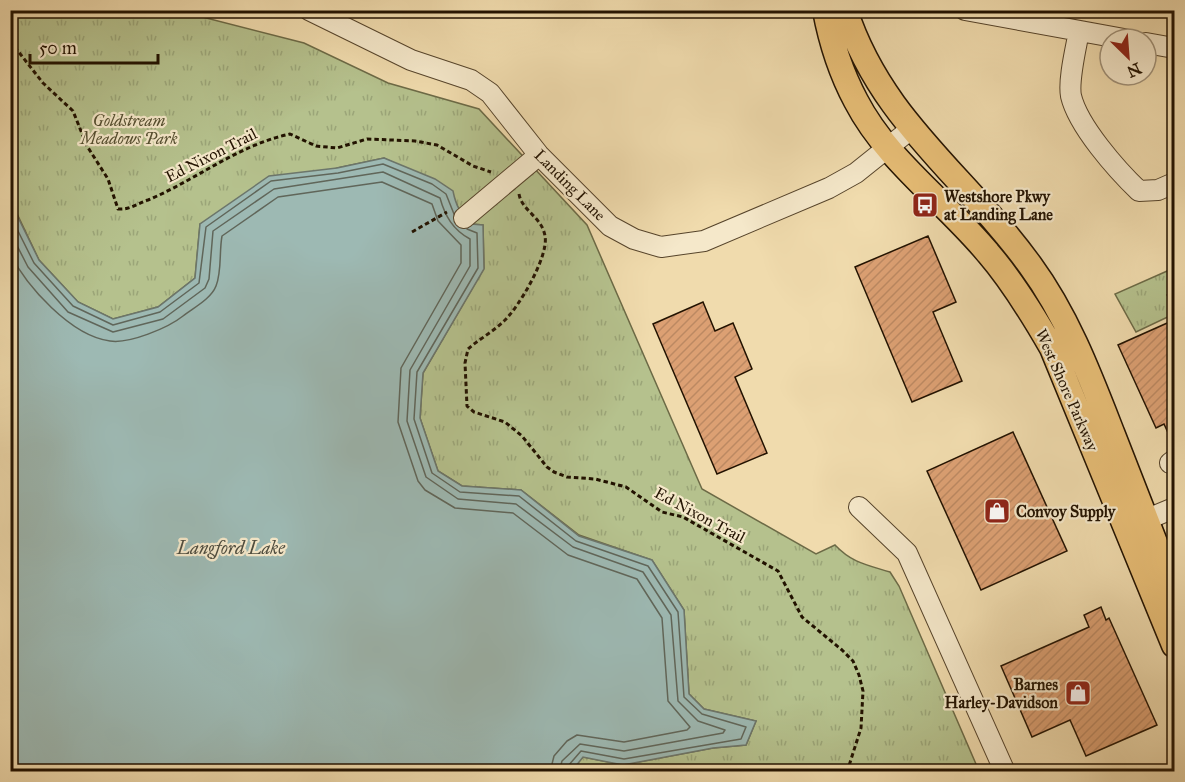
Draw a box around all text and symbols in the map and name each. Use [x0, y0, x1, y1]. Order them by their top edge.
scale bar [30, 27, 158, 65]
north arrow [1098, 27, 1158, 87]
text: 50 m [39, 37, 77, 59]
text: N [1124, 59, 1144, 82]
park label: Goldstream Meadows Park [78, 111, 178, 148]
street label: Ed Nixon Trail [162, 123, 261, 186]
street label: Landing Lane [530, 145, 610, 226]
place label: Westshore Pkwy at Landing Lane [944, 187, 1053, 225]
bus stop icon: Westshore Pkwy at Landing Lane [910, 190, 940, 220]
street label: West Shore Parkway [1032, 326, 1103, 454]
street label: Ed Nixon Trail [651, 483, 749, 547]
shop icon: Convoy Supply [982, 496, 1012, 526]
place label: Convoy Supply [1016, 502, 1117, 522]
water label: Langford Lake [176, 537, 286, 559]
place label: Barnes Harley-Davidson [945, 675, 1058, 713]
shop icon: Barnes Harley-Davidson [1063, 678, 1093, 708]

